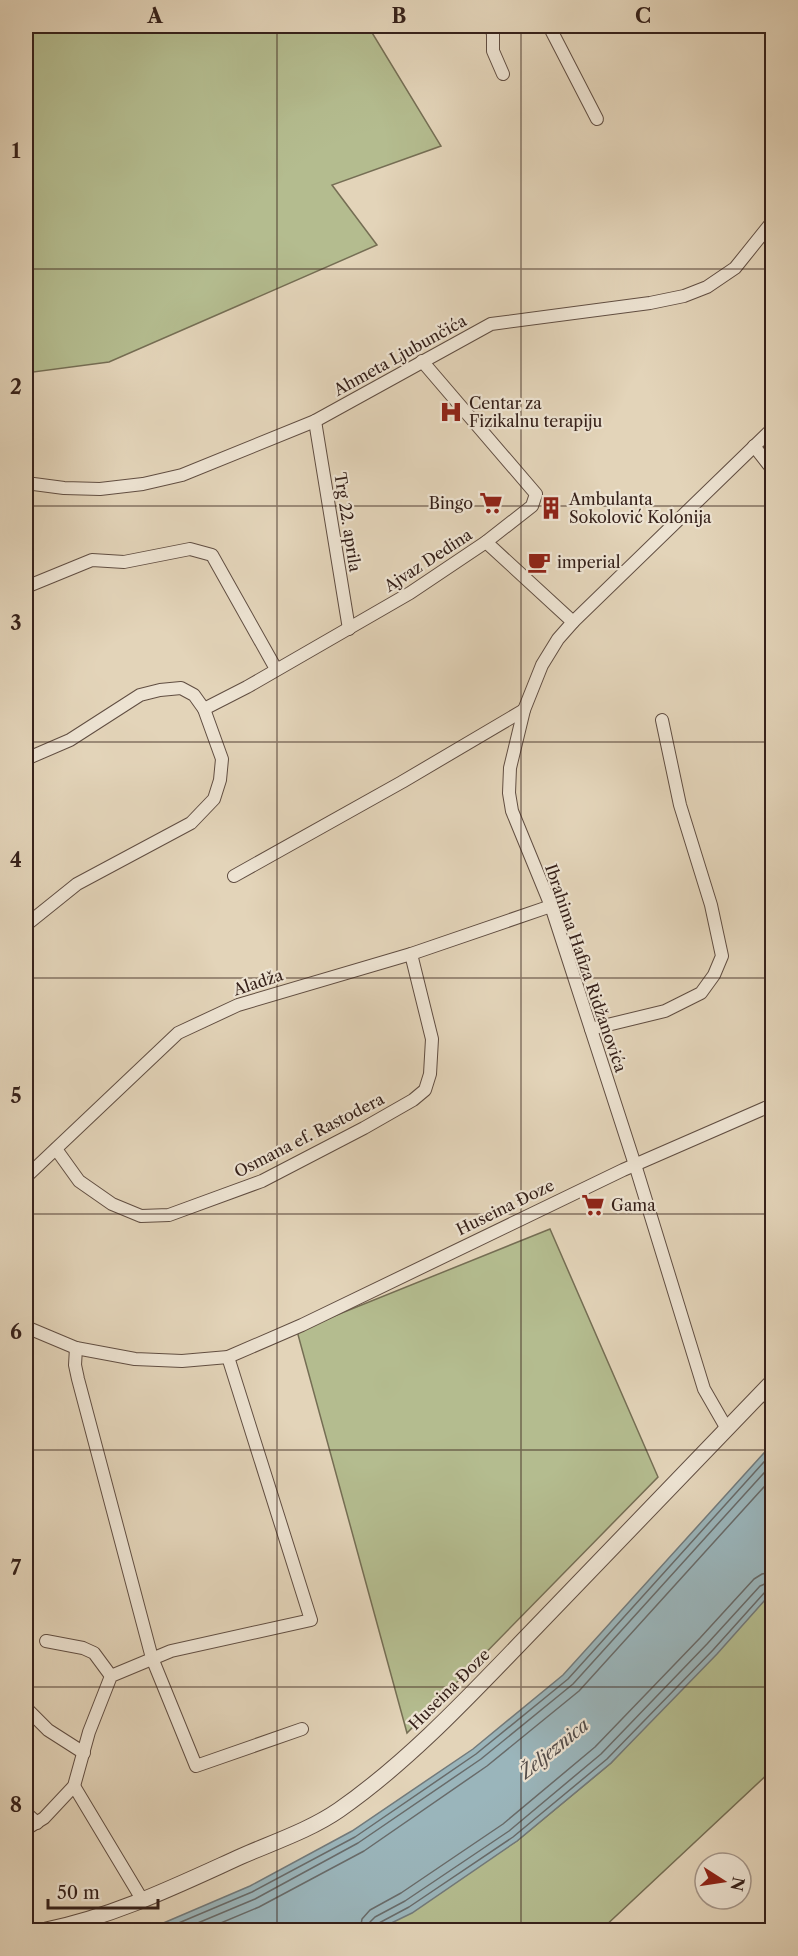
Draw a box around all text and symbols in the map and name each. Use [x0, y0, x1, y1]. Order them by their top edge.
text: A [146, 4, 163, 28]
text: B [392, 4, 407, 28]
text: C [635, 4, 651, 28]
text: 1 [12, 139, 21, 163]
street label: Ahmeta Ljubunčića [329, 310, 470, 400]
text: 2 [10, 375, 22, 399]
place label: Centar za Fizikalnu terapiju [469, 393, 603, 431]
hospital icon: Centar za Fizikalnu terapiju [438, 399, 464, 425]
street label: Trg 22. aprila [330, 471, 366, 574]
place label: Ambulanta Sokolović Kolonija [568, 489, 712, 527]
supermarket icon: Bingo [478, 490, 504, 516]
place label: Bingo [429, 493, 473, 513]
building icon: Ambulanta Sokolović Kolonija [538, 495, 564, 521]
street label: Ajvaz Dedina [380, 524, 476, 596]
cafe icon: imperial [526, 549, 552, 575]
place label: imperial [557, 552, 621, 572]
text: 3 [10, 611, 22, 635]
text: 4 [10, 848, 22, 872]
street label: Ibrahima Hafiza Ridžanovića [541, 861, 631, 1075]
street label: Aladža [229, 964, 286, 1000]
text: 5 [10, 1084, 22, 1108]
street label: Osmana ef. Rastodera [231, 1088, 388, 1181]
street label: Huseina Đoze [453, 1175, 557, 1239]
supermarket icon: Gama [580, 1192, 606, 1218]
place label: Gama [611, 1195, 656, 1215]
text: 6 [10, 1320, 22, 1344]
text: 7 [11, 1556, 22, 1580]
street label: Huseina Đoze [404, 1644, 494, 1734]
water label: Željeznica [513, 1713, 594, 1785]
text: 8 [10, 1793, 22, 1817]
north arrow [693, 1851, 753, 1911]
scale bar [48, 1872, 158, 1910]
text: N [726, 1875, 749, 1893]
text: 50 m [57, 1882, 100, 1904]

